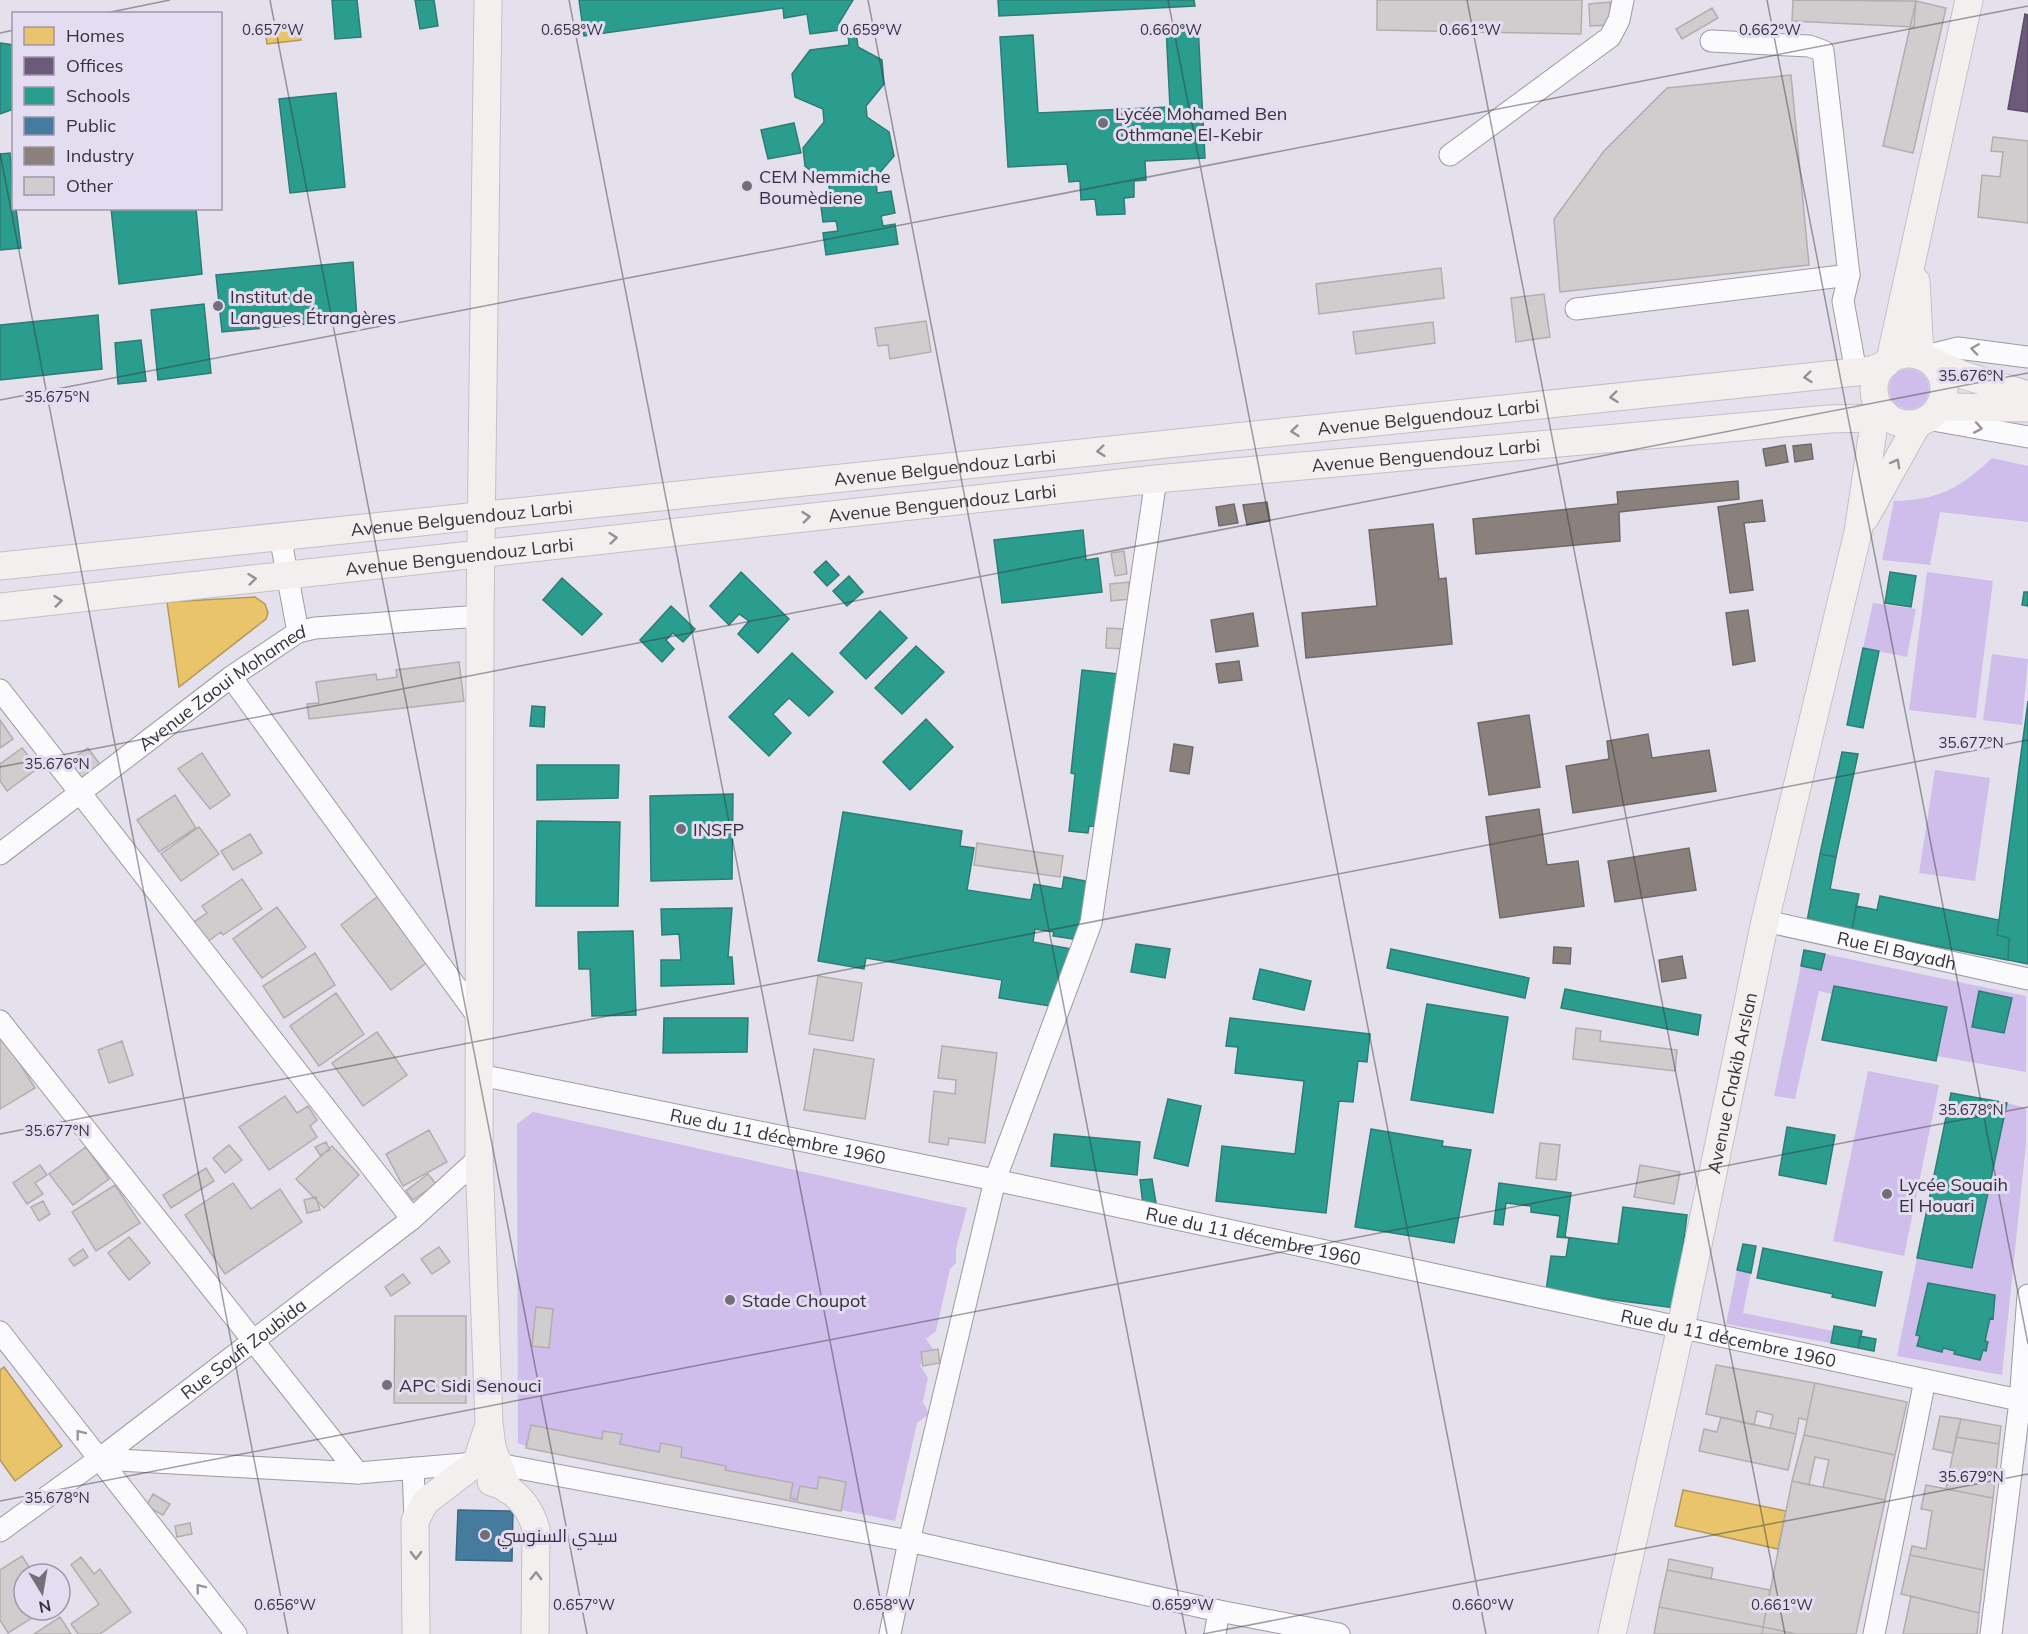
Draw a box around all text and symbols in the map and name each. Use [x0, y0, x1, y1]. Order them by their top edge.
legend [12, 12, 222, 210]
text: 0.657°W [242, 20, 304, 39]
text: 0.658°W [541, 20, 603, 39]
text: 0.659°W [840, 20, 902, 39]
text: 0.660°W [1140, 20, 1202, 39]
text: 0.661°W [1439, 20, 1501, 39]
text: 0.662°W [1739, 20, 1801, 39]
text: Homes [66, 24, 125, 47]
text: Offices [66, 54, 124, 77]
text: Schools [66, 84, 131, 107]
place label: Lycée Mohamed Ben Othmane El-Kebir [1115, 102, 1287, 146]
text: Public [66, 114, 116, 137]
marker: Lycée Mohamed Ben Othmane El-Kebir [1096, 116, 1110, 130]
text: Industry [66, 144, 135, 167]
place label: CEM Nemmiche Boumèdiene [759, 165, 890, 209]
text: Other [66, 174, 114, 197]
marker: CEM Nemmiche Boumèdiene [740, 179, 754, 193]
place label: Institut de Langues Étrangères [230, 285, 396, 329]
marker: Institut de Langues Étrangères [211, 299, 225, 313]
one-way arrow [1970, 344, 1979, 356]
text: 35.676°N [1938, 366, 2004, 385]
one-way arrow [1804, 370, 1813, 383]
text: 35.675°N [24, 387, 90, 406]
one-way arrow [1610, 390, 1619, 403]
street label: Avenue Belguendouz Larbi [1316, 394, 1540, 440]
one-way arrow [1972, 421, 1982, 434]
one-way arrow [1290, 424, 1300, 437]
street label: Avenue Benguendouz Larbi [1311, 433, 1541, 477]
street label: Avenue Belguendouz Larbi [833, 444, 1057, 490]
one-way arrow [1096, 444, 1106, 457]
one-way arrow [1889, 458, 1900, 469]
street label: Avenue Benguendouz Larbi [827, 479, 1058, 527]
street label: Avenue Belguendouz Larbi [349, 495, 574, 541]
one-way arrow [802, 511, 811, 524]
street label: Avenue Benguendouz Larbi [344, 532, 575, 580]
one-way arrow [608, 532, 617, 545]
one-way arrow [247, 573, 257, 586]
one-way arrow [54, 595, 63, 607]
street label: Avenue Zaoui Mohamed [133, 619, 308, 755]
text: 35.677°N [1938, 733, 2004, 752]
text: 35.676°N [24, 754, 90, 773]
place label: INSFP [693, 818, 744, 841]
marker: INSFP [674, 822, 688, 836]
street label: Rue El Bayadh [1835, 926, 1959, 974]
street label: Avenue Chakib Arslan [1702, 990, 1761, 1176]
text: 35.678°N [1938, 1100, 2004, 1119]
street label: Rue du 11 décembre 1960 [668, 1103, 888, 1169]
text: 35.677°N [24, 1121, 90, 1140]
place label: Lycée Souaih El Houari [1899, 1173, 2008, 1217]
marker: Lycée Souaih El Houari [1880, 1187, 1894, 1201]
street label: Rue du 11 décembre 1960 [1144, 1201, 1363, 1270]
place label: Stade Choupot [742, 1289, 866, 1312]
street label: Rue Soufi Zoubida [176, 1293, 310, 1404]
marker: Stade Choupot [723, 1293, 737, 1307]
street label: Rue du 11 décembre 1960 [1619, 1303, 1838, 1372]
place label: APC Sidi Senouci [399, 1374, 542, 1397]
marker: APC Sidi Senouci [380, 1378, 394, 1392]
one-way arrow [76, 1430, 87, 1441]
text: 35.679°N [1938, 1467, 2004, 1486]
text: 35.678°N [24, 1488, 90, 1507]
place label: سيدي السنوسي [497, 1524, 618, 1550]
marker: سيدي السنوسي [478, 1528, 492, 1542]
one-way arrow [409, 1551, 422, 1560]
north arrow [12, 1562, 72, 1622]
one-way arrow [530, 1571, 542, 1580]
one-way arrow [196, 1584, 207, 1595]
text: 0.656°W [254, 1595, 316, 1614]
text: 0.657°W [553, 1595, 615, 1614]
text: 0.658°W [853, 1595, 915, 1614]
text: 0.659°W [1152, 1595, 1214, 1614]
text: 0.660°W [1452, 1595, 1514, 1614]
text: 0.661°W [1751, 1595, 1813, 1614]
text: N [37, 1596, 53, 1618]

